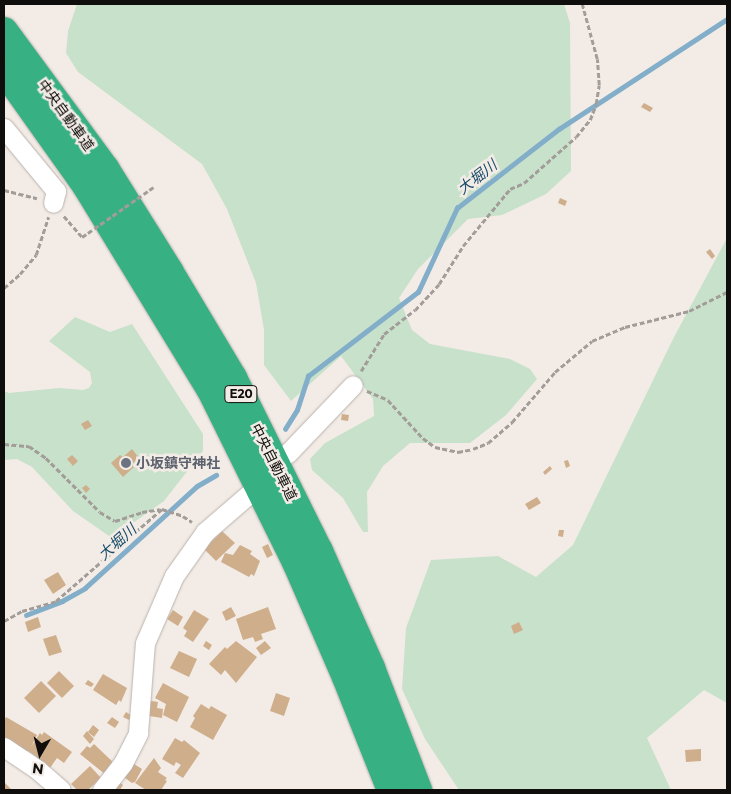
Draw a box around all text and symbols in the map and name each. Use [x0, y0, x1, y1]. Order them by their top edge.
street label: 中央自動車道 [35, 76, 97, 154]
water label: 大堀川 [454, 156, 500, 198]
road number: E20 [224, 384, 258, 404]
street label: 中央自動車道 [247, 421, 301, 503]
place label: 小坂鎮守神社 [136, 455, 220, 471]
marker: 小坂鎮守神社 [120, 457, 132, 469]
water label: 大堀川 [94, 520, 140, 564]
north arrow [15, 729, 65, 779]
text: N [31, 759, 45, 779]

